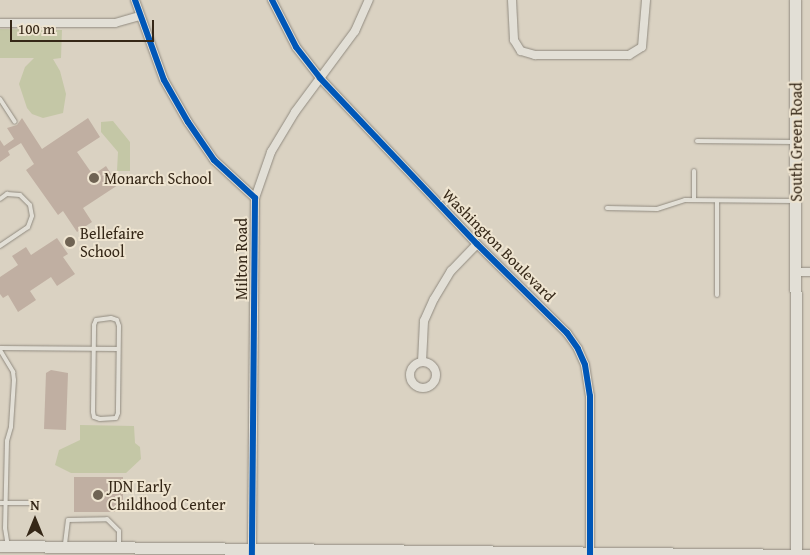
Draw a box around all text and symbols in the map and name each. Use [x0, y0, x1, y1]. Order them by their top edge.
scale bar [12, 10, 156, 42]
text: 100 m [18, 18, 55, 39]
street label: South Green Road [786, 82, 806, 202]
place label: Monarch School [104, 168, 212, 188]
marker: Monarch School [88, 172, 100, 184]
street label: Washington Boulevard [439, 185, 559, 305]
street label: Milton Road [231, 218, 251, 300]
place label: Bellefaire School [80, 223, 144, 261]
marker: Bellefaire School [64, 236, 76, 248]
place label: JDN Early Childhood Center [108, 476, 226, 514]
marker: JDN Early Childhood Center [92, 489, 104, 501]
north arrow [10, 495, 60, 545]
text: N [30, 495, 40, 515]

